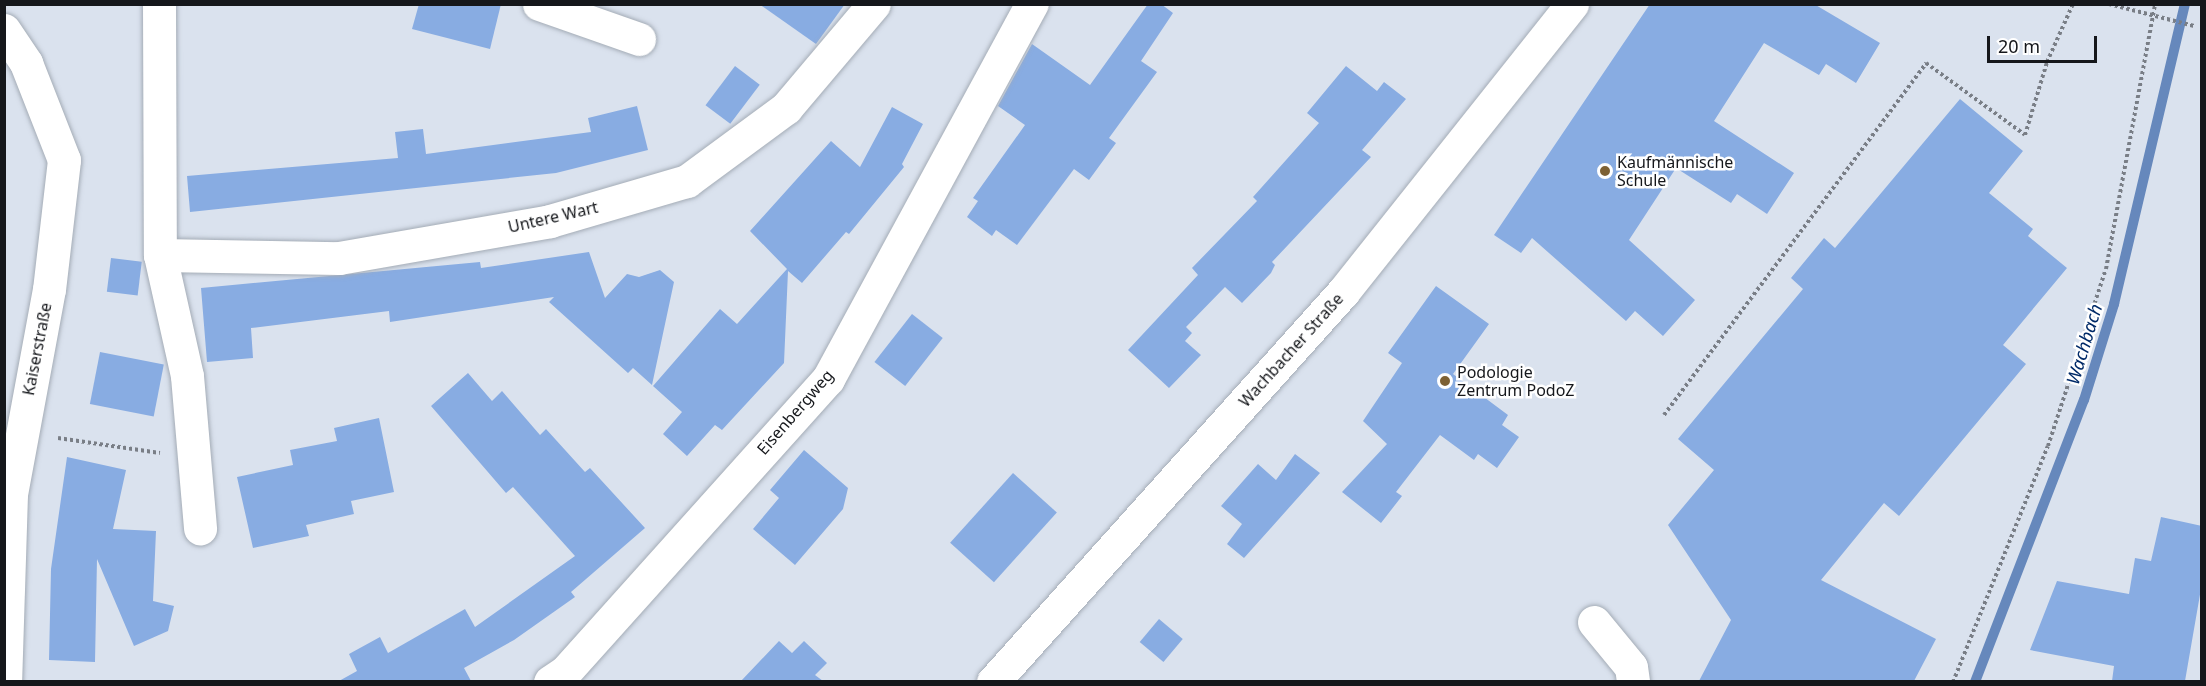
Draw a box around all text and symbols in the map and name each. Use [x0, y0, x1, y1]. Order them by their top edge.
scale bar [1990, 24, 2100, 62]
text: 20 m [1998, 34, 2040, 58]
place label: Kaufmännische Schule [1617, 152, 1733, 190]
marker: Kaufmännische Schule [1598, 164, 1612, 178]
street label: Untere Wart [506, 197, 600, 237]
street label: Wachbacher Straße [1235, 289, 1347, 411]
street label: Kaiserstraße [19, 301, 55, 397]
water label: Wachbach [2062, 301, 2106, 387]
place label: Podologie Zentrum PodoZ [1457, 362, 1574, 400]
street label: Eisenbergweg [753, 366, 837, 458]
marker: Podologie Zentrum PodoZ [1438, 374, 1452, 388]

